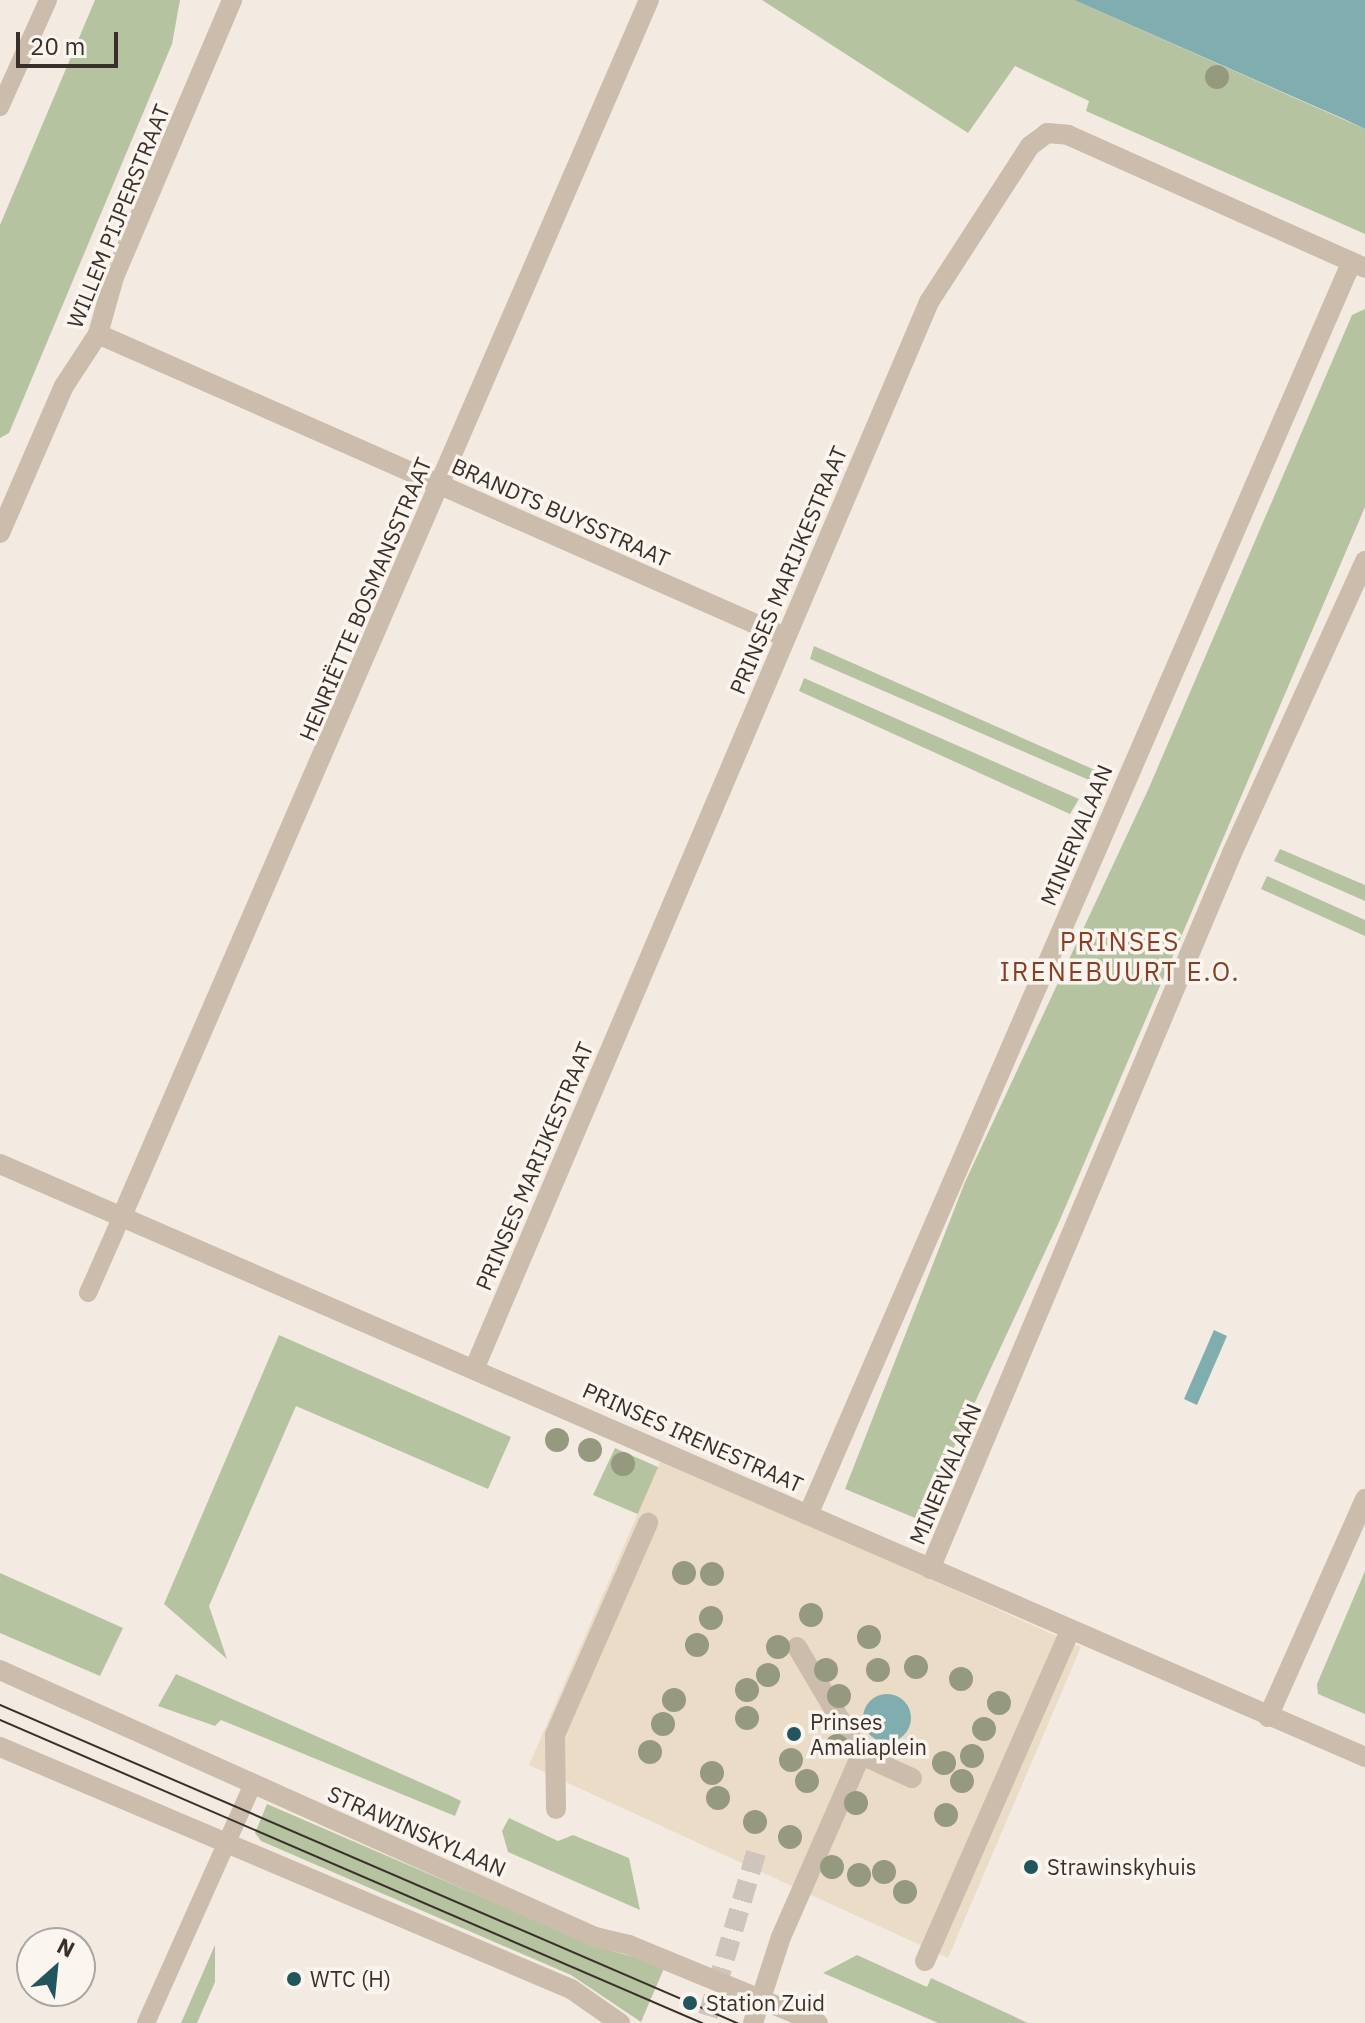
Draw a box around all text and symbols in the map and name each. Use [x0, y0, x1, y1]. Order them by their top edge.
scale bar [20, 16, 122, 66]
text: 20 m [30, 30, 85, 62]
street label: WILLEM PIJPERSTRAAT [61, 100, 175, 332]
street label: PRINSES MARIJKESTRAAT [724, 442, 852, 698]
street label: BRANDTS BUYSSTRAAT [448, 452, 674, 572]
street label: HENRIËTTE BOSMANSSTRAAT [293, 453, 437, 745]
street label: MINERVALAAN [1034, 760, 1118, 910]
district label: PRINSES IRENEBUURT E.O. [999, 926, 1241, 988]
street label: PRINSES MARIJKESTRAAT [470, 1038, 598, 1294]
street label: PRINSES IRENESTRAAT [579, 1376, 807, 1498]
street label: MINERVALAAN [903, 1399, 987, 1549]
place label: Prinses Amaliaplein [810, 1708, 927, 1760]
marker: Prinses Amaliaplein [785, 1725, 803, 1743]
street label: STRAWINSKYLAAN [324, 1780, 510, 1882]
place label: Strawinskyhuis [1047, 1854, 1197, 1880]
marker: Strawinskyhuis [1022, 1858, 1040, 1876]
north arrow [16, 1927, 96, 2007]
text: N [53, 1930, 80, 1963]
place label: WTC (H) [310, 1966, 391, 1992]
marker: WTC (H) [285, 1970, 303, 1988]
place label: Station Zuid [706, 1990, 825, 2016]
marker: Station Zuid [681, 1994, 699, 2012]

